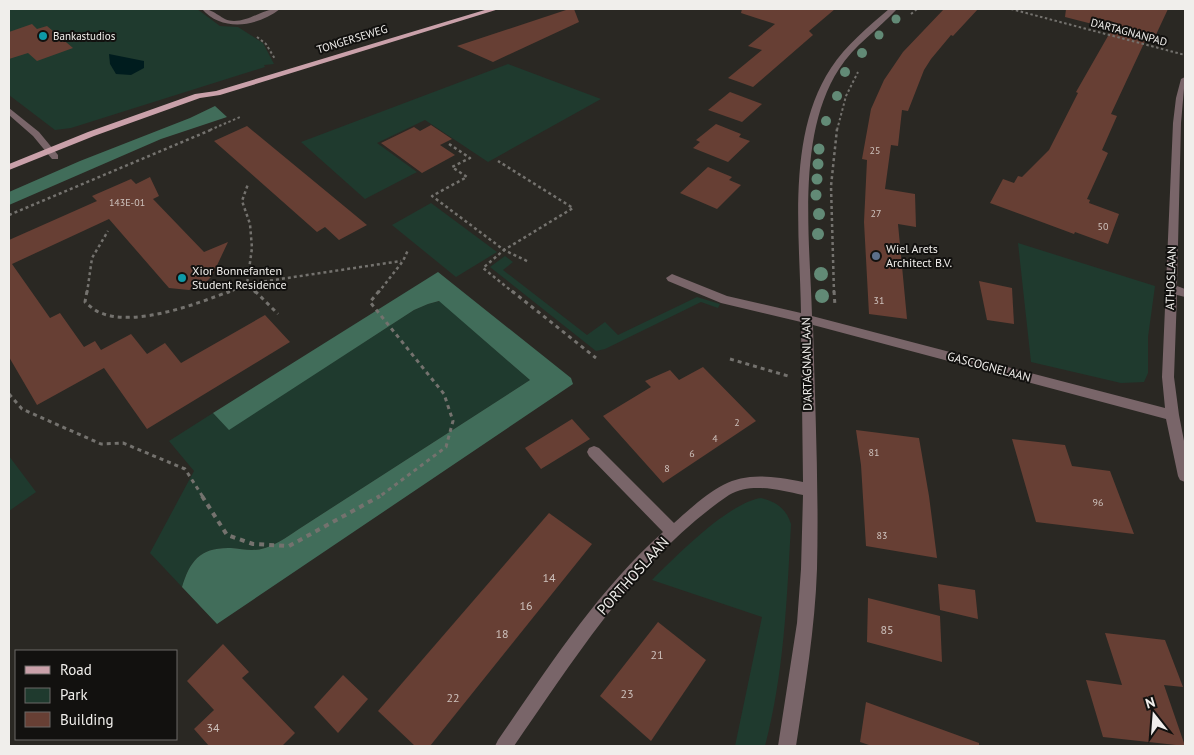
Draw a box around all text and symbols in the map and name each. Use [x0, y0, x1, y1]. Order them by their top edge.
street label: D'ARTAGNANPAD [1089, 15, 1169, 49]
street label: TONGERSEWEG [315, 22, 389, 56]
place label: Bankastudios [53, 29, 116, 43]
marker: Bankastudios [37, 30, 49, 42]
house number: 25 [870, 144, 880, 157]
house number: 143E-01 [109, 196, 145, 209]
house number: 27 [871, 207, 881, 220]
house number: 50 [1098, 220, 1109, 233]
place label: Wiel Arets Architect B.V. [886, 241, 952, 270]
street label: ATHOSLAAN [1162, 246, 1179, 310]
marker: Wiel Arets Architect B.V. [870, 250, 882, 262]
place label: Xior Bonnefanten Student Residence [192, 263, 287, 292]
marker: Xior Bonnefanten Student Residence [176, 272, 188, 284]
house number: 31 [874, 294, 884, 307]
street label: D'ARTAGNANLAAN [798, 317, 815, 411]
street label: GASCOGNELAAN [946, 348, 1032, 385]
house number: 2 [734, 416, 740, 429]
house number: 4 [712, 432, 718, 445]
house number: 81 [869, 446, 879, 459]
house number: 6 [689, 447, 695, 460]
house number: 8 [664, 462, 670, 475]
house number: 96 [1093, 496, 1103, 509]
house number: 83 [877, 529, 887, 542]
street label: PORTHOSLAAN [593, 533, 673, 619]
house number: 14 [542, 570, 556, 585]
house number: 16 [519, 598, 533, 613]
house number: 85 [880, 622, 894, 637]
house number: 18 [495, 626, 509, 641]
house number: 21 [650, 647, 664, 662]
legend [15, 650, 178, 740]
text: Road [60, 660, 92, 679]
text: Park [60, 685, 88, 704]
house number: 23 [620, 686, 634, 701]
house number: 22 [446, 690, 460, 705]
north arrow [1129, 690, 1179, 740]
text: N [1143, 693, 1157, 713]
text: Building [60, 710, 114, 729]
house number: 34 [206, 720, 220, 735]

